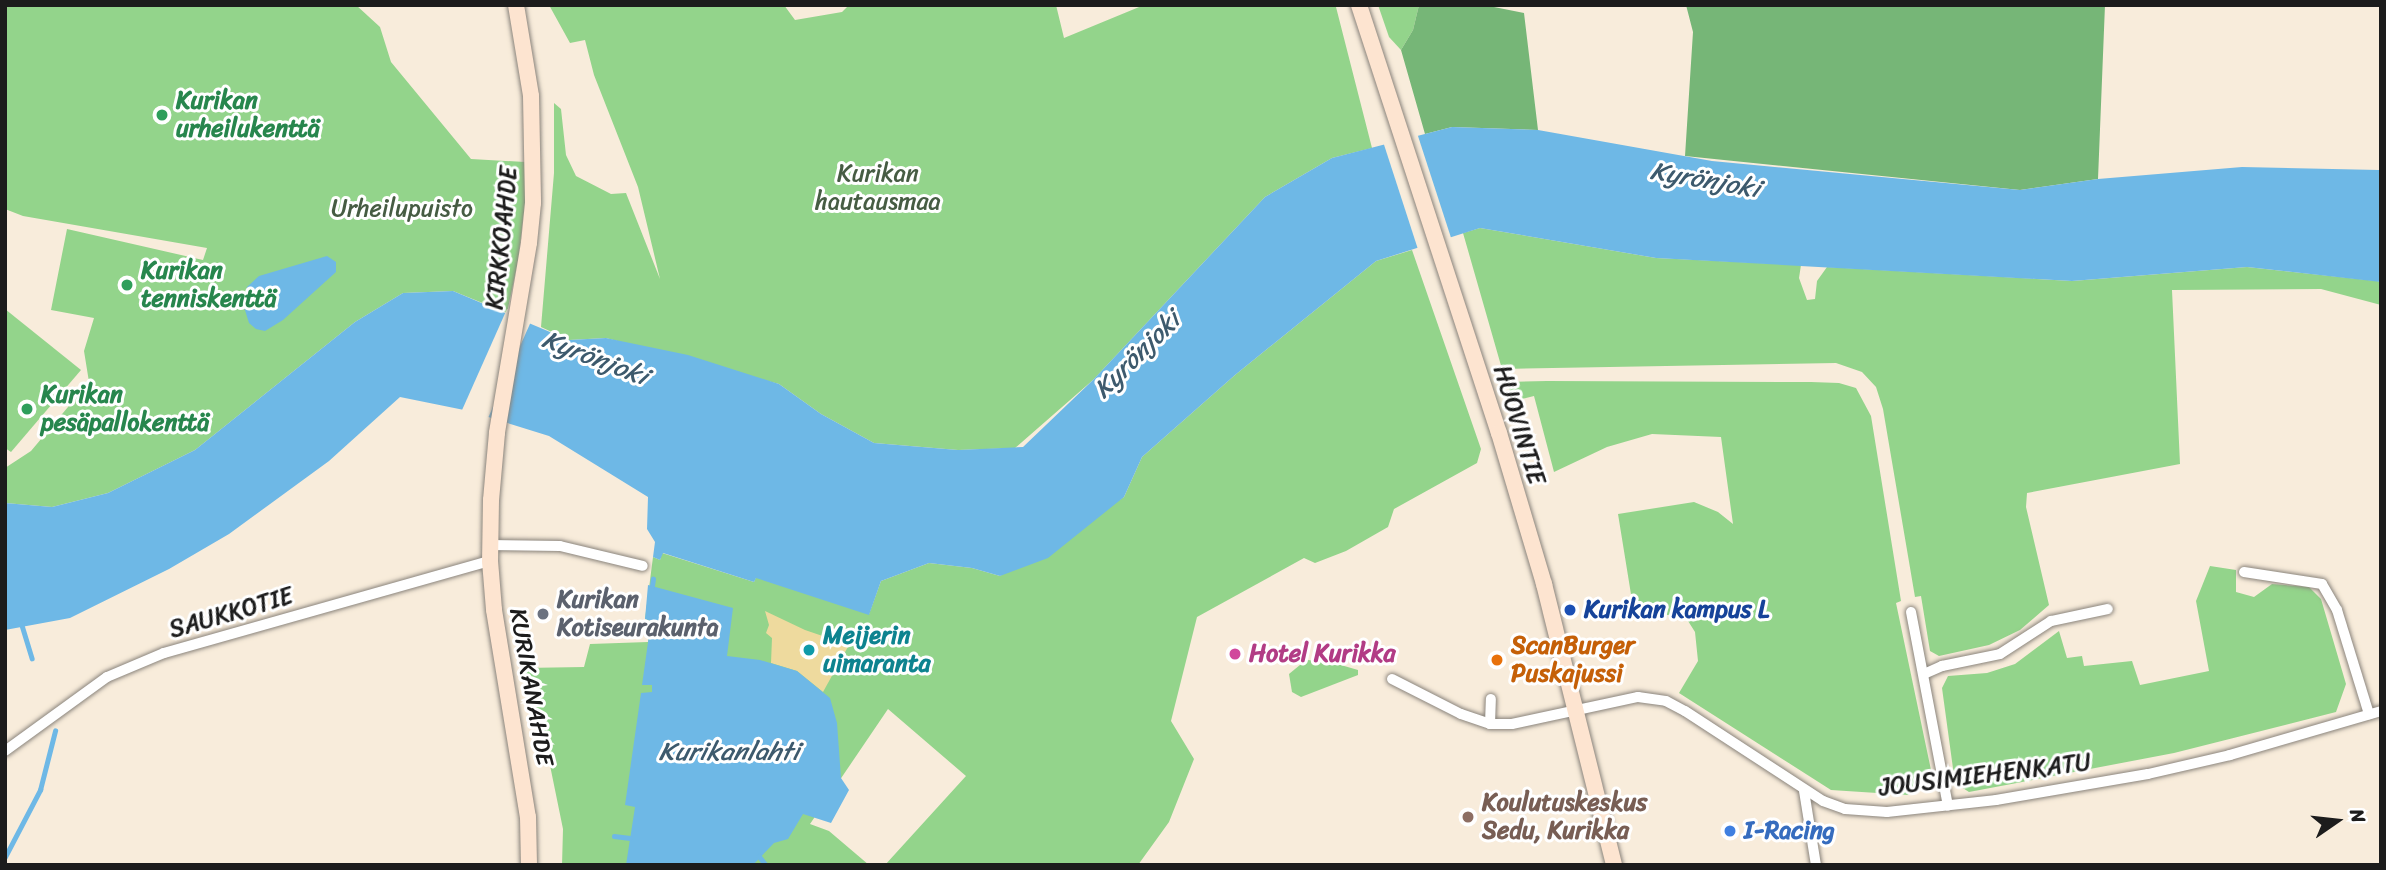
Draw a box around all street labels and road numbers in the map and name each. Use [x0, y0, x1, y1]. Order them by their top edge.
street label: KIRKKOAHDE [480, 165, 524, 311]
street label: HUOVINTIE [1487, 362, 1551, 488]
street label: SAUKKOTIE [166, 582, 296, 644]
street label: KURIKANAHDE [503, 606, 559, 768]
street label: JOUSIMIEHENKATU [1877, 748, 2093, 802]

